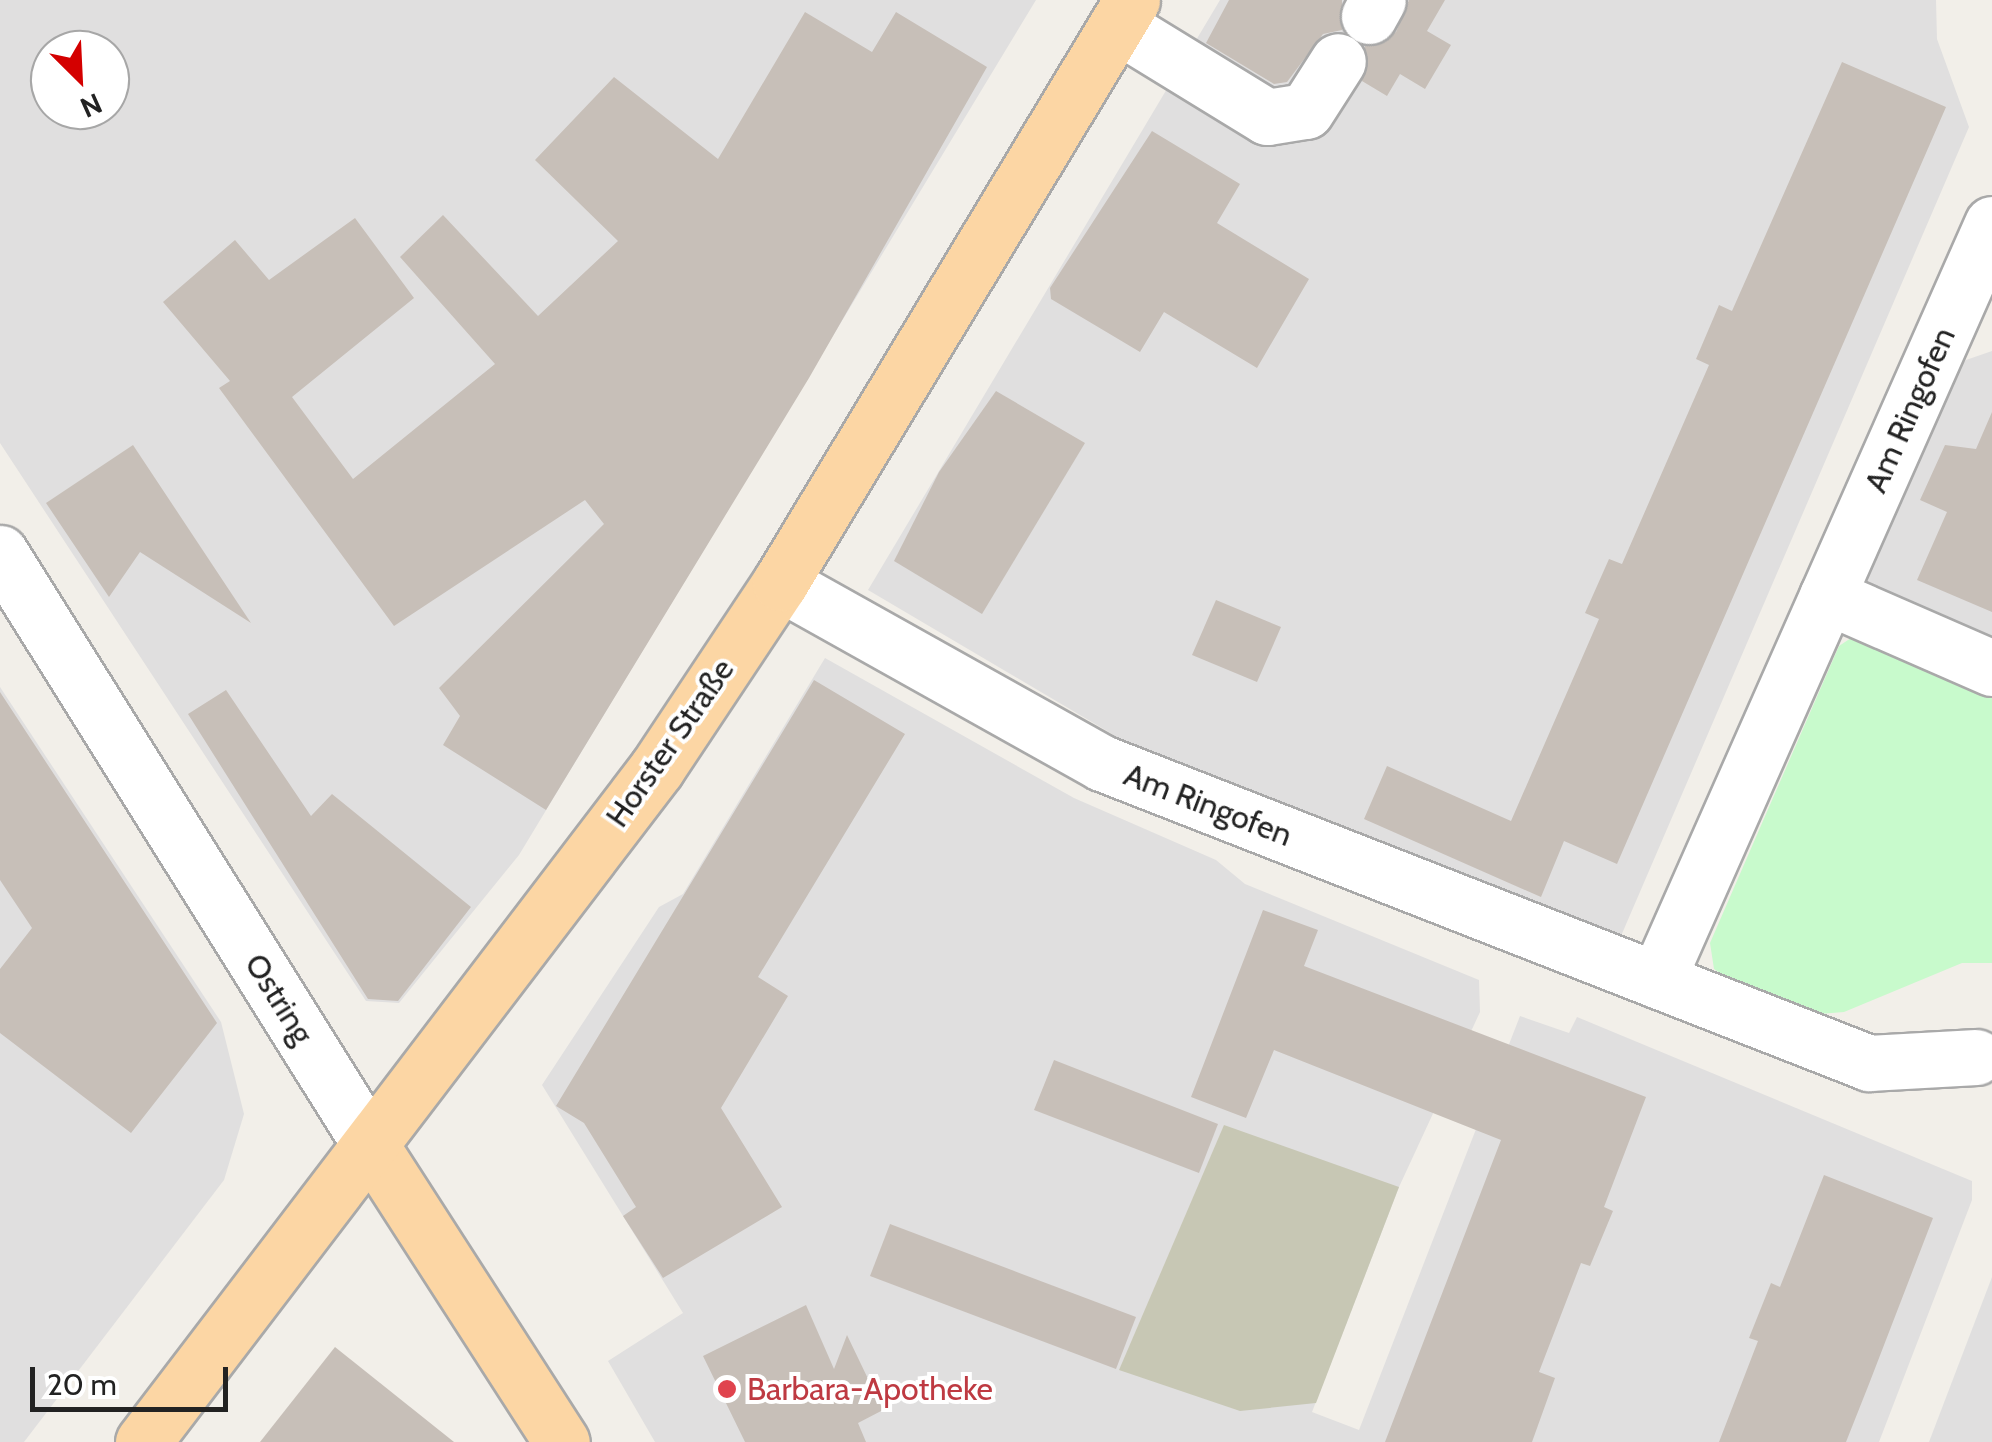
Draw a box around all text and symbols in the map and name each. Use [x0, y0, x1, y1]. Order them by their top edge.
north arrow [30, 30, 130, 130]
text: N [75, 86, 107, 125]
street label: Am Ringofen [1857, 322, 1963, 498]
street label: Horster Straße [598, 652, 742, 834]
street label: Am Ringofen [1119, 755, 1297, 855]
street label: Ostring [236, 947, 322, 1051]
scale bar [35, 1347, 232, 1409]
text: 20 m [47, 1366, 117, 1403]
place label: Barbara-Apotheke [747, 1370, 993, 1408]
marker: Barbara-Apotheke [716, 1378, 738, 1400]

